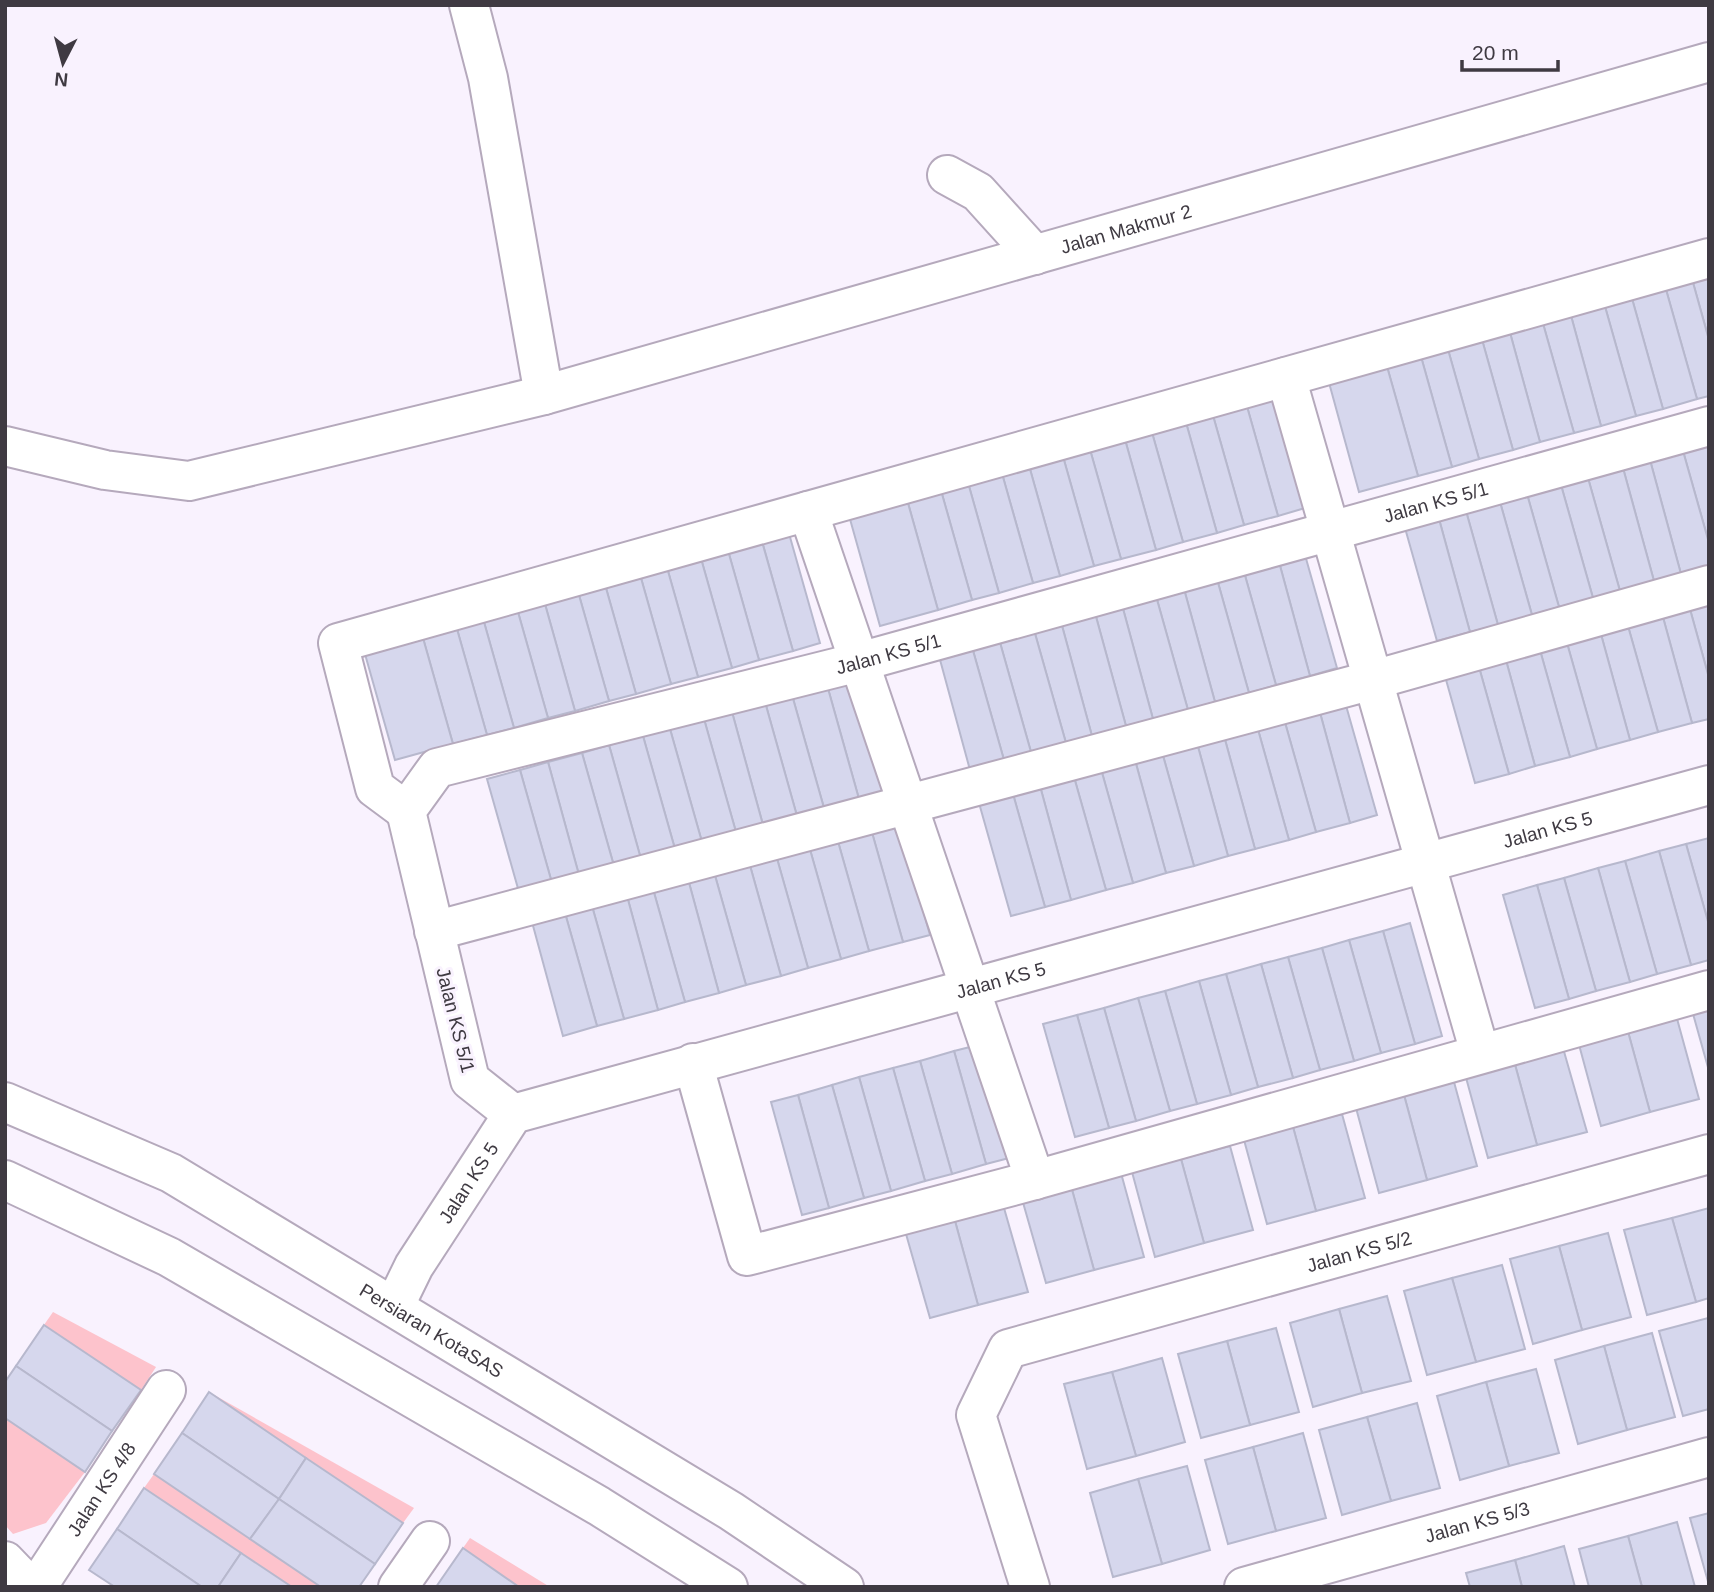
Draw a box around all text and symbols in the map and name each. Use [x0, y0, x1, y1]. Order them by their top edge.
north arrow [28, 28, 98, 98]
scale bar [1462, 28, 1558, 72]
text: 20 m [1472, 41, 1519, 64]
text: N [53, 68, 69, 91]
street label: Jalan Makmur 2 [1058, 200, 1194, 258]
street label: Jalan KS 5/1 [1381, 478, 1491, 527]
street label: Jalan KS 5/1 [834, 630, 943, 678]
street label: Jalan KS 5 [1501, 808, 1595, 852]
street label: Jalan KS 5 [954, 958, 1048, 1003]
street label: Jalan KS 5/1 [432, 965, 479, 1075]
street label: Jalan KS 5 [435, 1139, 503, 1227]
street label: Jalan KS 5/2 [1304, 1227, 1414, 1276]
street label: Persiaran KotaSAS [356, 1279, 507, 1382]
street label: Jalan KS 4/8 [63, 1439, 140, 1540]
street label: Jalan KS 5/3 [1422, 1498, 1532, 1547]

